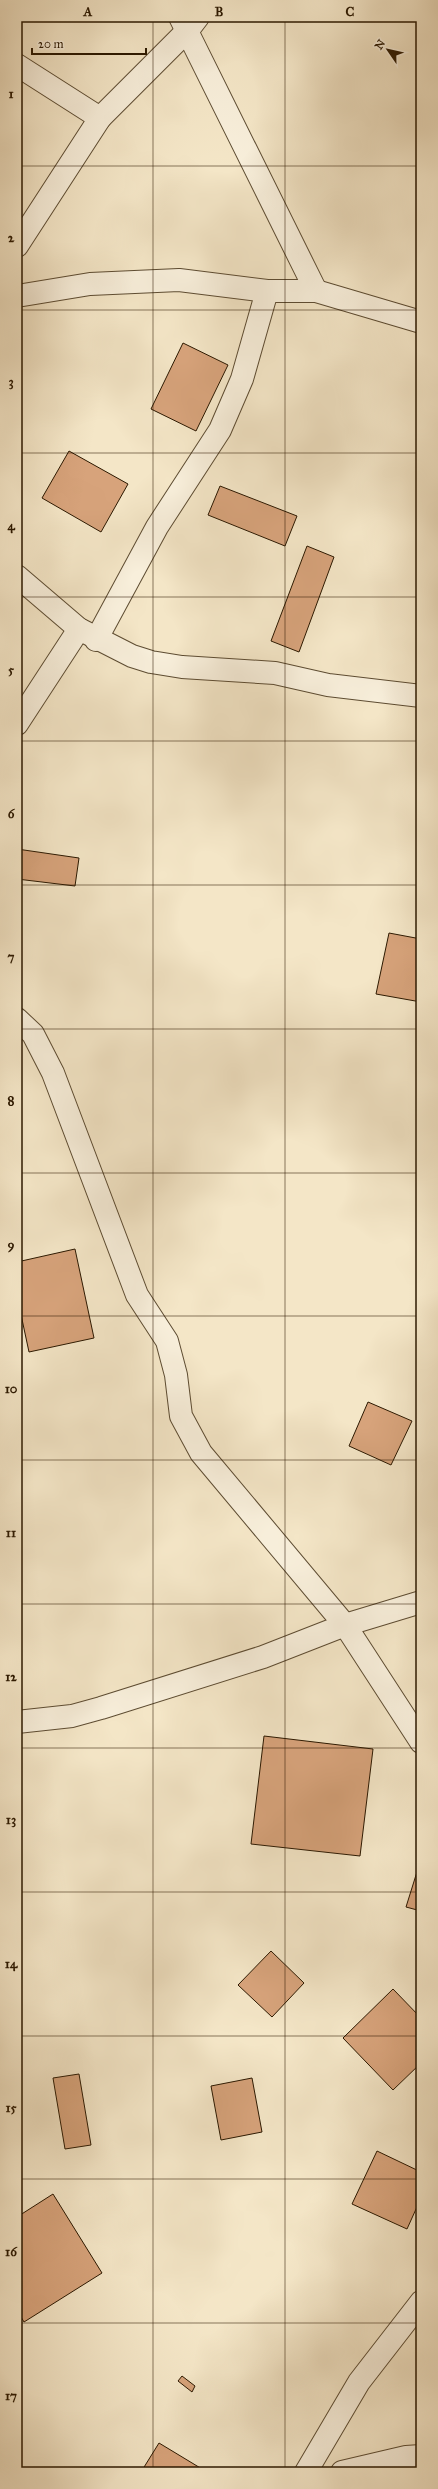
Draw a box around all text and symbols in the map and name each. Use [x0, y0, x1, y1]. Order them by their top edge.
text: A [83, 4, 93, 20]
text: B [215, 4, 224, 20]
text: C [346, 4, 355, 20]
scale bar [32, 30, 146, 56]
north arrow [368, 30, 408, 70]
text: 20 m [38, 37, 64, 51]
text: N [372, 37, 388, 52]
text: 1 [8, 86, 14, 102]
text: 2 [8, 230, 15, 246]
text: 3 [8, 374, 14, 390]
text: 4 [7, 518, 15, 534]
text: 5 [8, 662, 15, 678]
text: 6 [8, 806, 16, 822]
text: 7 [8, 949, 15, 965]
text: 8 [8, 1093, 15, 1109]
text: 9 [8, 1237, 15, 1253]
text: 10 [5, 1381, 18, 1397]
text: 11 [6, 1525, 16, 1541]
text: 12 [5, 1669, 17, 1685]
text: 13 [6, 1812, 16, 1828]
text: 14 [5, 1956, 18, 1972]
text: 15 [5, 2100, 17, 2116]
text: 16 [5, 2244, 18, 2260]
text: 17 [5, 2388, 17, 2404]

